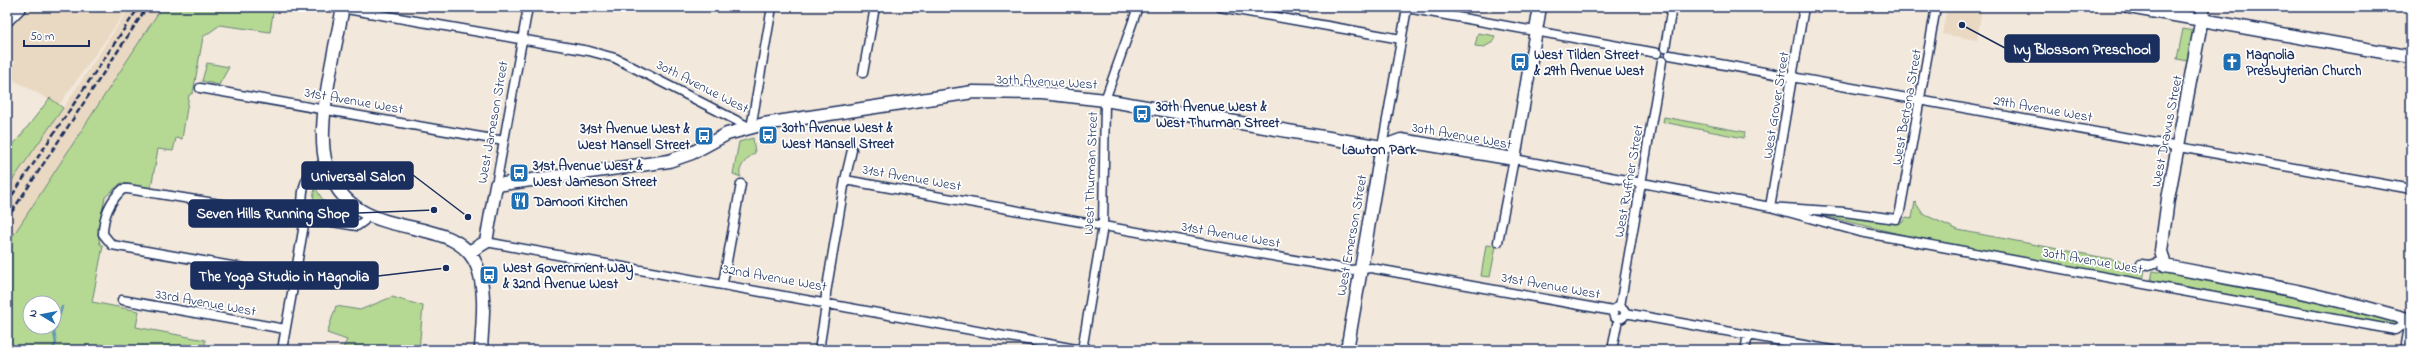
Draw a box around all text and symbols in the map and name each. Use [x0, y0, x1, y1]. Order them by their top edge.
scale bar [24, 22, 89, 48]
text: 50 m [30, 28, 54, 46]
callout: Ivy Blossom Preschool [2005, 35, 2159, 62]
text: Ivy Blossom Preschool [2013, 39, 2151, 63]
place label: West Tilden Street & 29th Avenue West [1533, 45, 1645, 82]
place label: Magnolia Presbyterian Church [2246, 45, 2362, 84]
street label: West Bertona Street [1887, 47, 1928, 167]
street label: West Grover Street [1758, 50, 1795, 160]
bus stop icon: West Tilden Street & 29th Avenue West [1509, 51, 1531, 73]
church icon: Magnolia Presbyterian Church [2221, 51, 2243, 73]
street label: 30th Avenue West [653, 55, 752, 120]
street label: West Jameson Street [472, 59, 515, 185]
street label: 30th Avenue West [996, 69, 1098, 96]
street label: West Dravus Street [2146, 73, 2189, 189]
street label: 31st Avenue West [303, 82, 405, 121]
street label: 29th Avenue West [1992, 90, 2094, 129]
place label: 30th Avenue West & West Thurman Street [1155, 97, 1280, 134]
bus stop icon: 30th Avenue West & West Thurman Street [1131, 103, 1153, 125]
street label: West Thurman Street [1079, 111, 1104, 235]
street label: 30th Avenue West [1410, 117, 1514, 156]
place label: 30th Avenue West & West Mansell Street [781, 118, 895, 155]
place label: 31st Avenue West & West Mansell Street [578, 119, 691, 156]
street label: West Ruffner Street [1609, 123, 1650, 239]
bus stop icon: 30th Avenue West & West Mansell Street [757, 124, 779, 146]
bus stop icon: 31st Avenue West & West Mansell Street [693, 125, 715, 147]
district label: Lawton Park [1342, 139, 1417, 161]
place label: 31st Avenue West & West Jameson Street [532, 156, 657, 193]
street label: 31st Avenue West [861, 159, 963, 198]
callout: Universal Salon [302, 162, 413, 189]
bus stop icon: 31st Avenue West & West Jameson Street [508, 162, 530, 184]
text: Universal Salon [311, 166, 406, 188]
street label: West Emerson Street [1332, 173, 1374, 297]
restaurant icon: Damoori Kitchen [509, 190, 531, 212]
place label: Damoori Kitchen [533, 192, 628, 213]
callout: Seven Hills Running Shop [189, 200, 358, 227]
text: Seven Hills Running Shop [196, 203, 350, 227]
street label: 31st Avenue West [1180, 216, 1282, 255]
street label: 30th Avenue West [2041, 242, 2145, 281]
place label: West Government Way & 32nd Avenue West [502, 258, 633, 295]
street label: 32nd Avenue West [721, 259, 829, 298]
callout: The Yoga Studio in Magnolia [191, 262, 378, 289]
bus stop icon: West Government Way & 32nd Avenue West [478, 264, 500, 286]
text: The Yoga Studio in Magnolia [199, 266, 369, 290]
street label: 31st Avenue West [1500, 267, 1602, 306]
street label: 33rd Avenue West [154, 284, 258, 323]
north arrow [22, 295, 62, 335]
text: N [25, 308, 42, 318]

